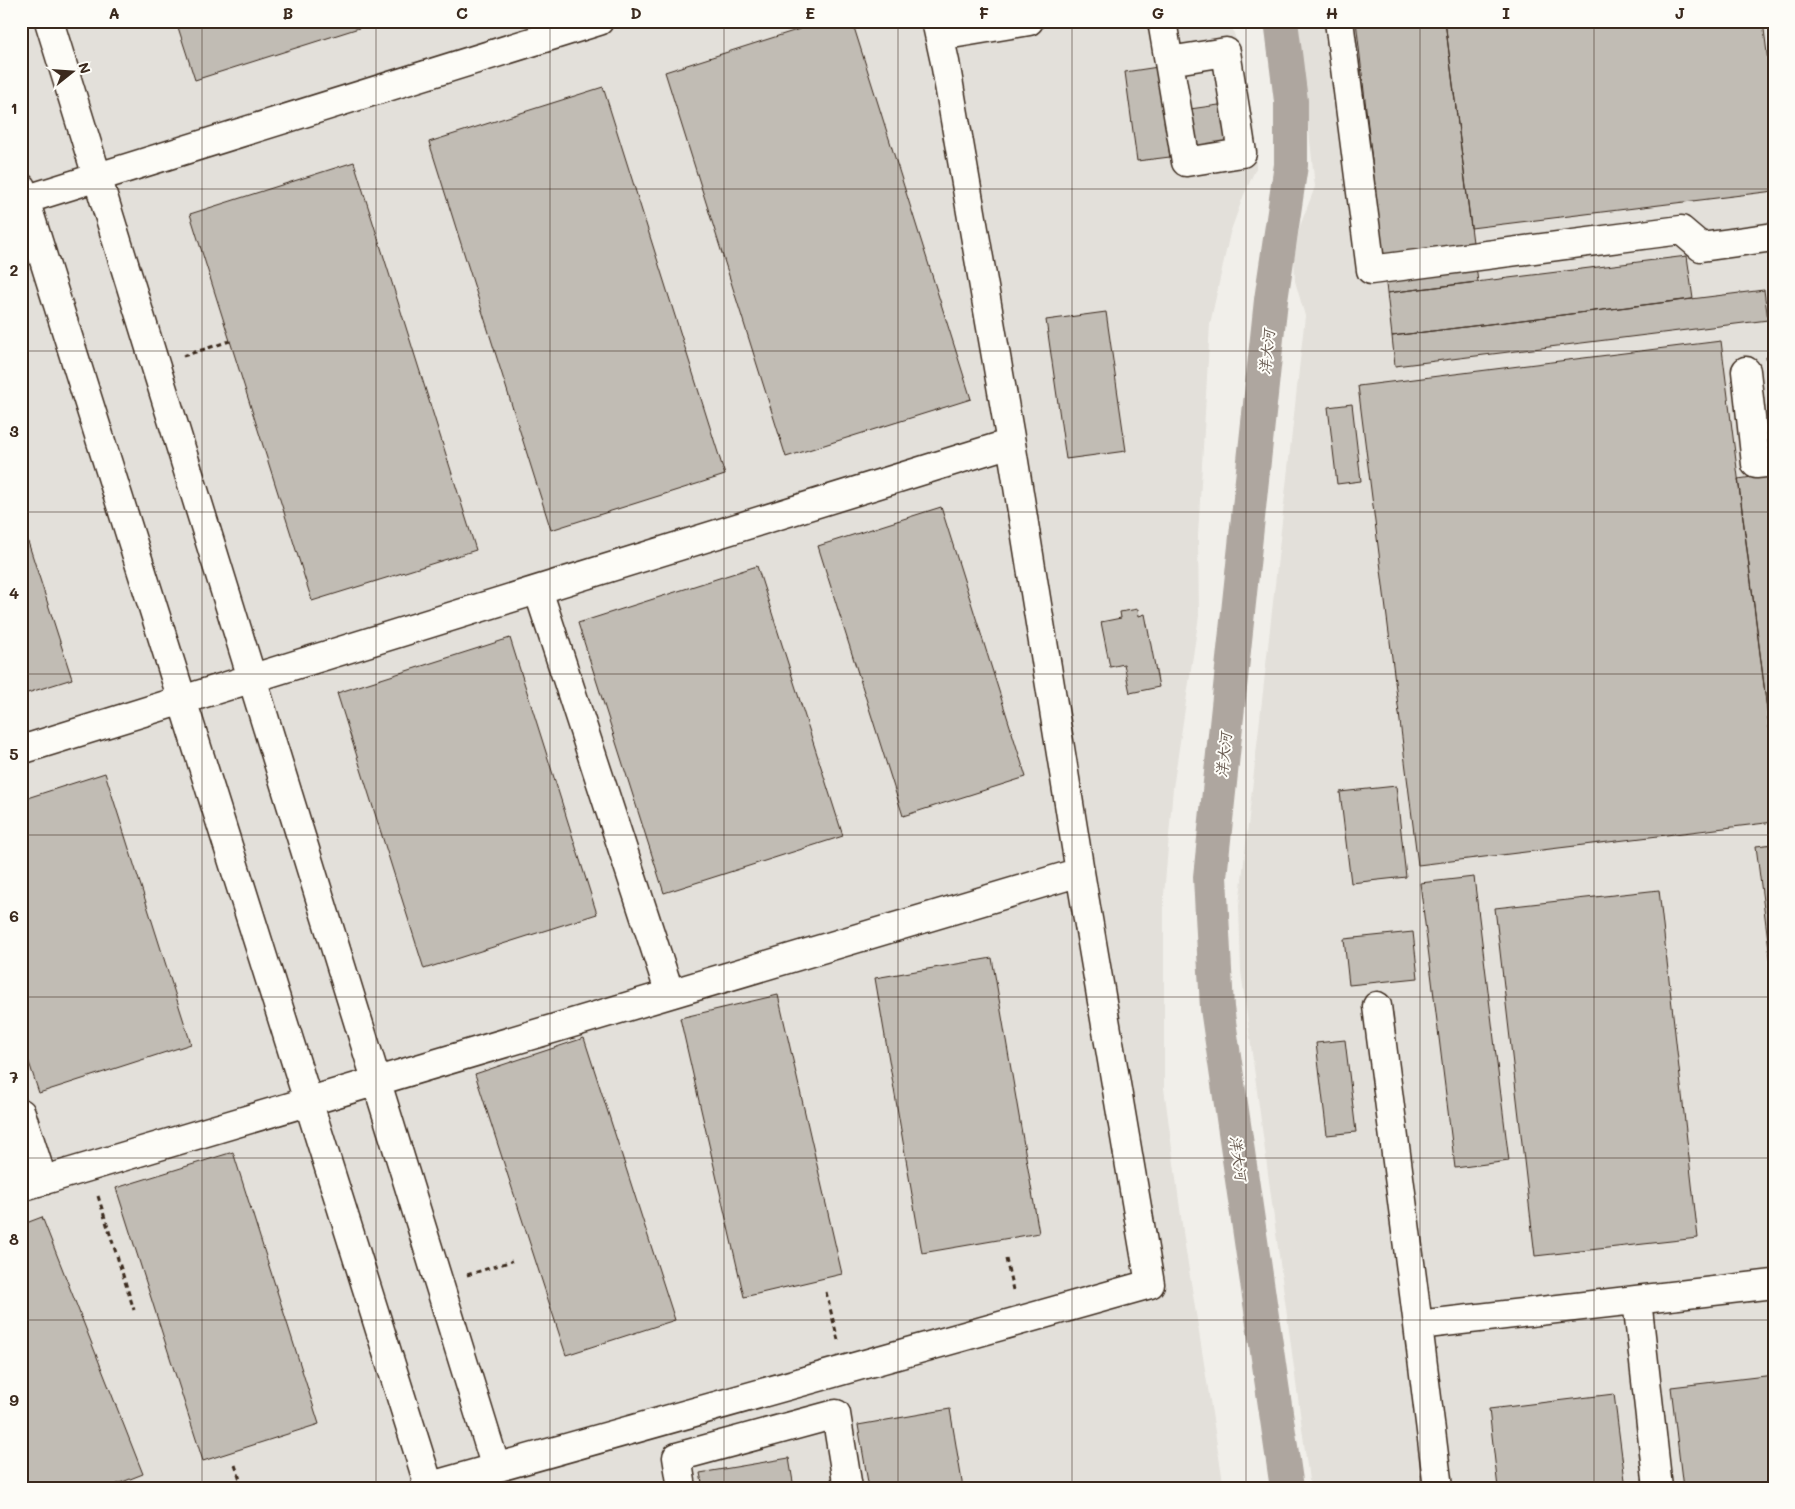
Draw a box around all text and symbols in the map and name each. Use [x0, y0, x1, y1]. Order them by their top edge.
text: A [108, 2, 120, 23]
text: B [283, 2, 293, 23]
text: C [456, 2, 468, 23]
text: D [630, 2, 642, 23]
text: E [805, 2, 815, 23]
text: F [979, 2, 989, 23]
text: G [1152, 2, 1164, 23]
text: H [1326, 2, 1338, 23]
text: I [1502, 2, 1510, 23]
text: J [1675, 2, 1685, 23]
north arrow [48, 48, 98, 98]
text: N [74, 60, 96, 76]
text: 1 [10, 97, 18, 118]
text: 2 [10, 259, 19, 280]
water label: 洋大河 [1254, 326, 1279, 375]
text: 3 [9, 420, 19, 441]
text: 4 [9, 582, 19, 603]
water label: 洋大河 [1211, 729, 1236, 778]
text: 5 [9, 743, 19, 764]
text: 6 [9, 905, 19, 926]
text: 7 [10, 1066, 19, 1087]
water label: 洋大河 [1226, 1134, 1252, 1185]
text: 8 [9, 1228, 19, 1249]
text: 9 [9, 1389, 19, 1410]

